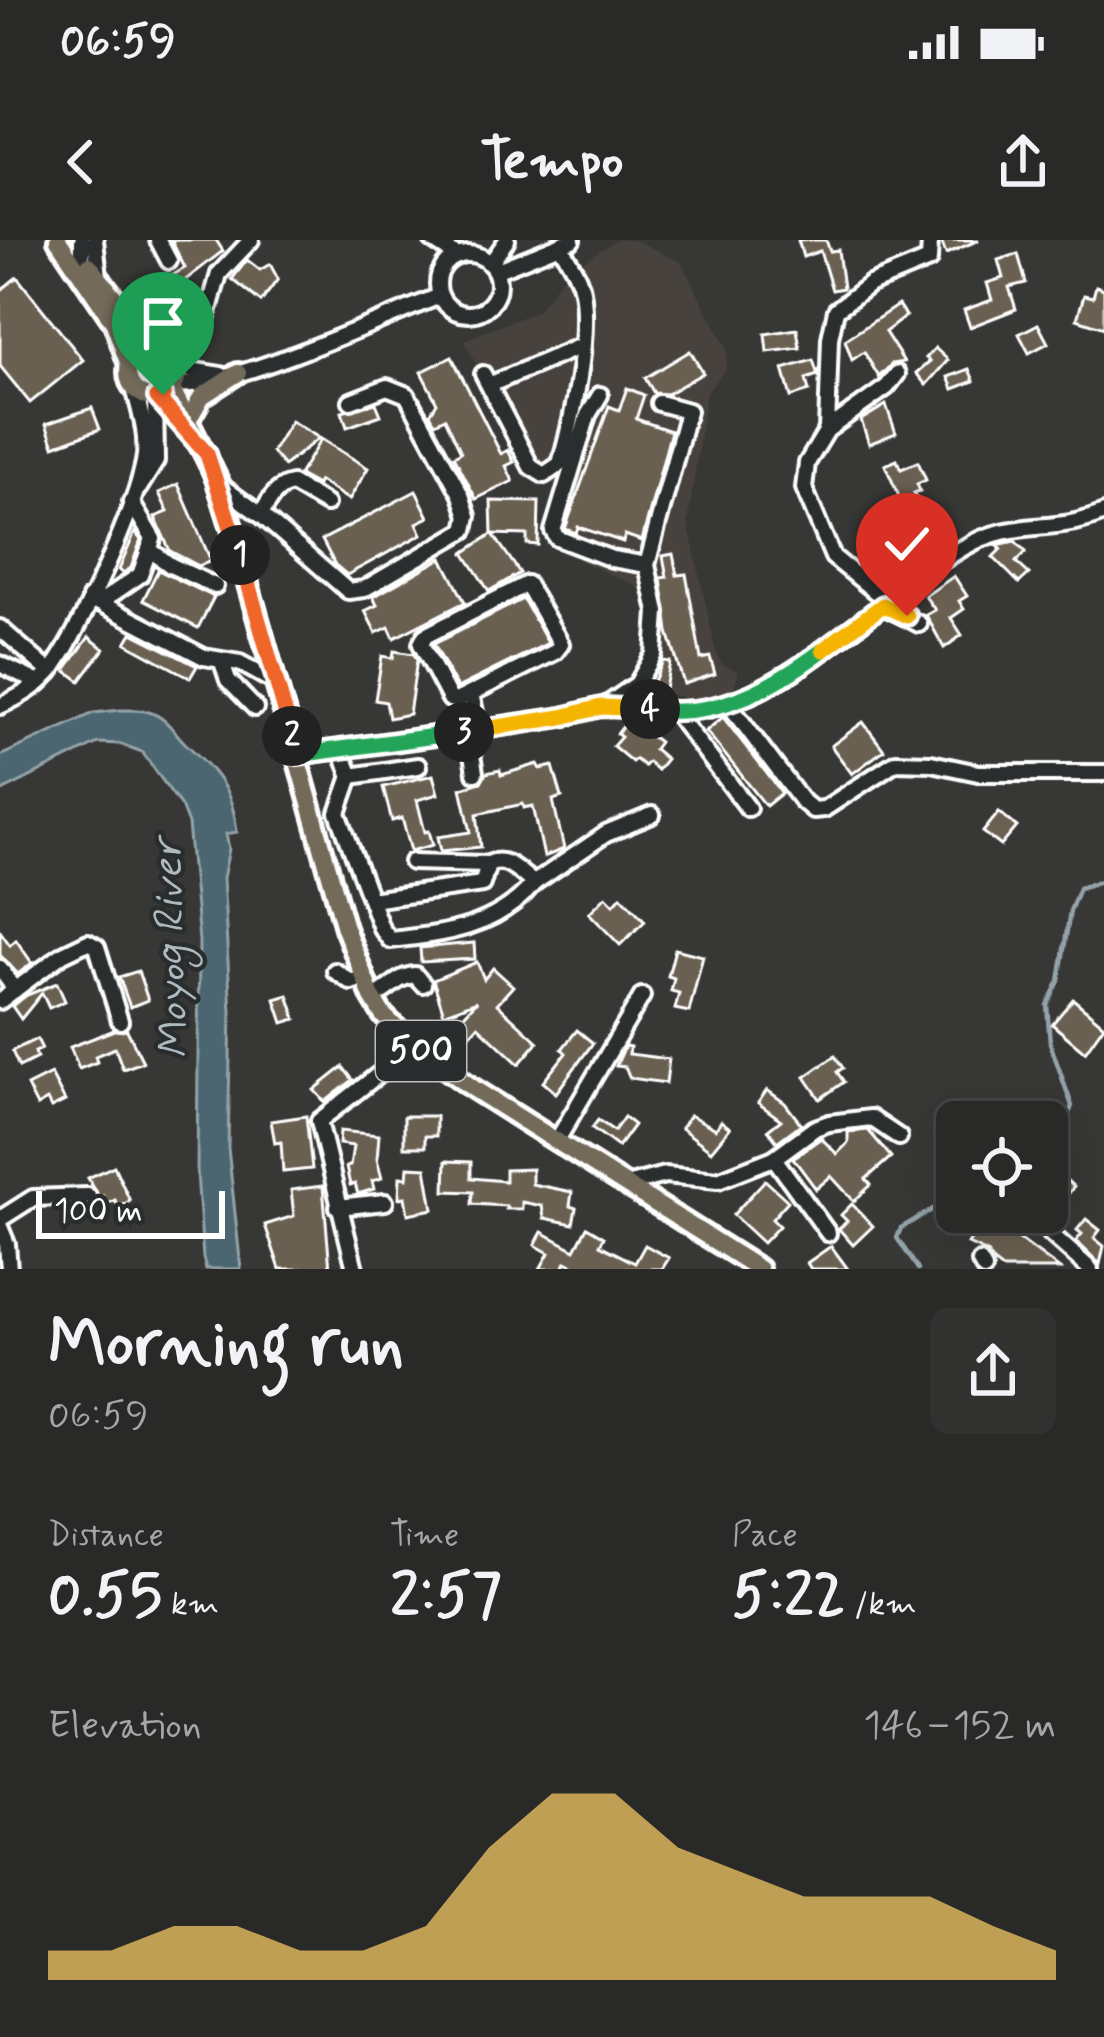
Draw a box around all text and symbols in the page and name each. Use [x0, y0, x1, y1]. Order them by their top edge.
text: 06:59 [60, 13, 176, 72]
text: Tempo [481, 127, 623, 198]
icon: back [48, 129, 114, 195]
icon: share [990, 129, 1056, 195]
pin [112, 272, 214, 395]
icon: arrive [130, 290, 196, 356]
pin [856, 493, 958, 616]
icon: check [874, 511, 940, 577]
pin: 1 [210, 525, 270, 585]
text: 1 [233, 533, 247, 577]
pin: 4 [620, 679, 680, 739]
text: 4 [640, 687, 660, 731]
pin: 3 [434, 702, 494, 762]
pin: 2 [262, 706, 322, 766]
text: 3 [457, 710, 471, 754]
text: 2 [284, 714, 300, 758]
water label: Moyog River [140, 833, 207, 1060]
road number: 500 [376, 1021, 466, 1081]
map controls [936, 1101, 1068, 1233]
button: locate [936, 1101, 1068, 1233]
scale bar [36, 1185, 225, 1238]
text: 100 m [54, 1190, 143, 1234]
text: Morning run [48, 1303, 404, 1389]
button: share [930, 1308, 1056, 1434]
text: 06:59 [48, 1391, 148, 1442]
text: Distance [48, 1514, 164, 1558]
text: Time [390, 1514, 459, 1558]
text: Pace [732, 1514, 798, 1558]
text: 0.55 [48, 1558, 162, 1637]
text: 2:57 [390, 1558, 502, 1637]
text: 5:22 [732, 1558, 845, 1637]
text: km [162, 1583, 219, 1627]
text: /km [845, 1583, 917, 1627]
text: Elevation [48, 1701, 202, 1752]
text: 146–152 m [863, 1701, 1056, 1752]

